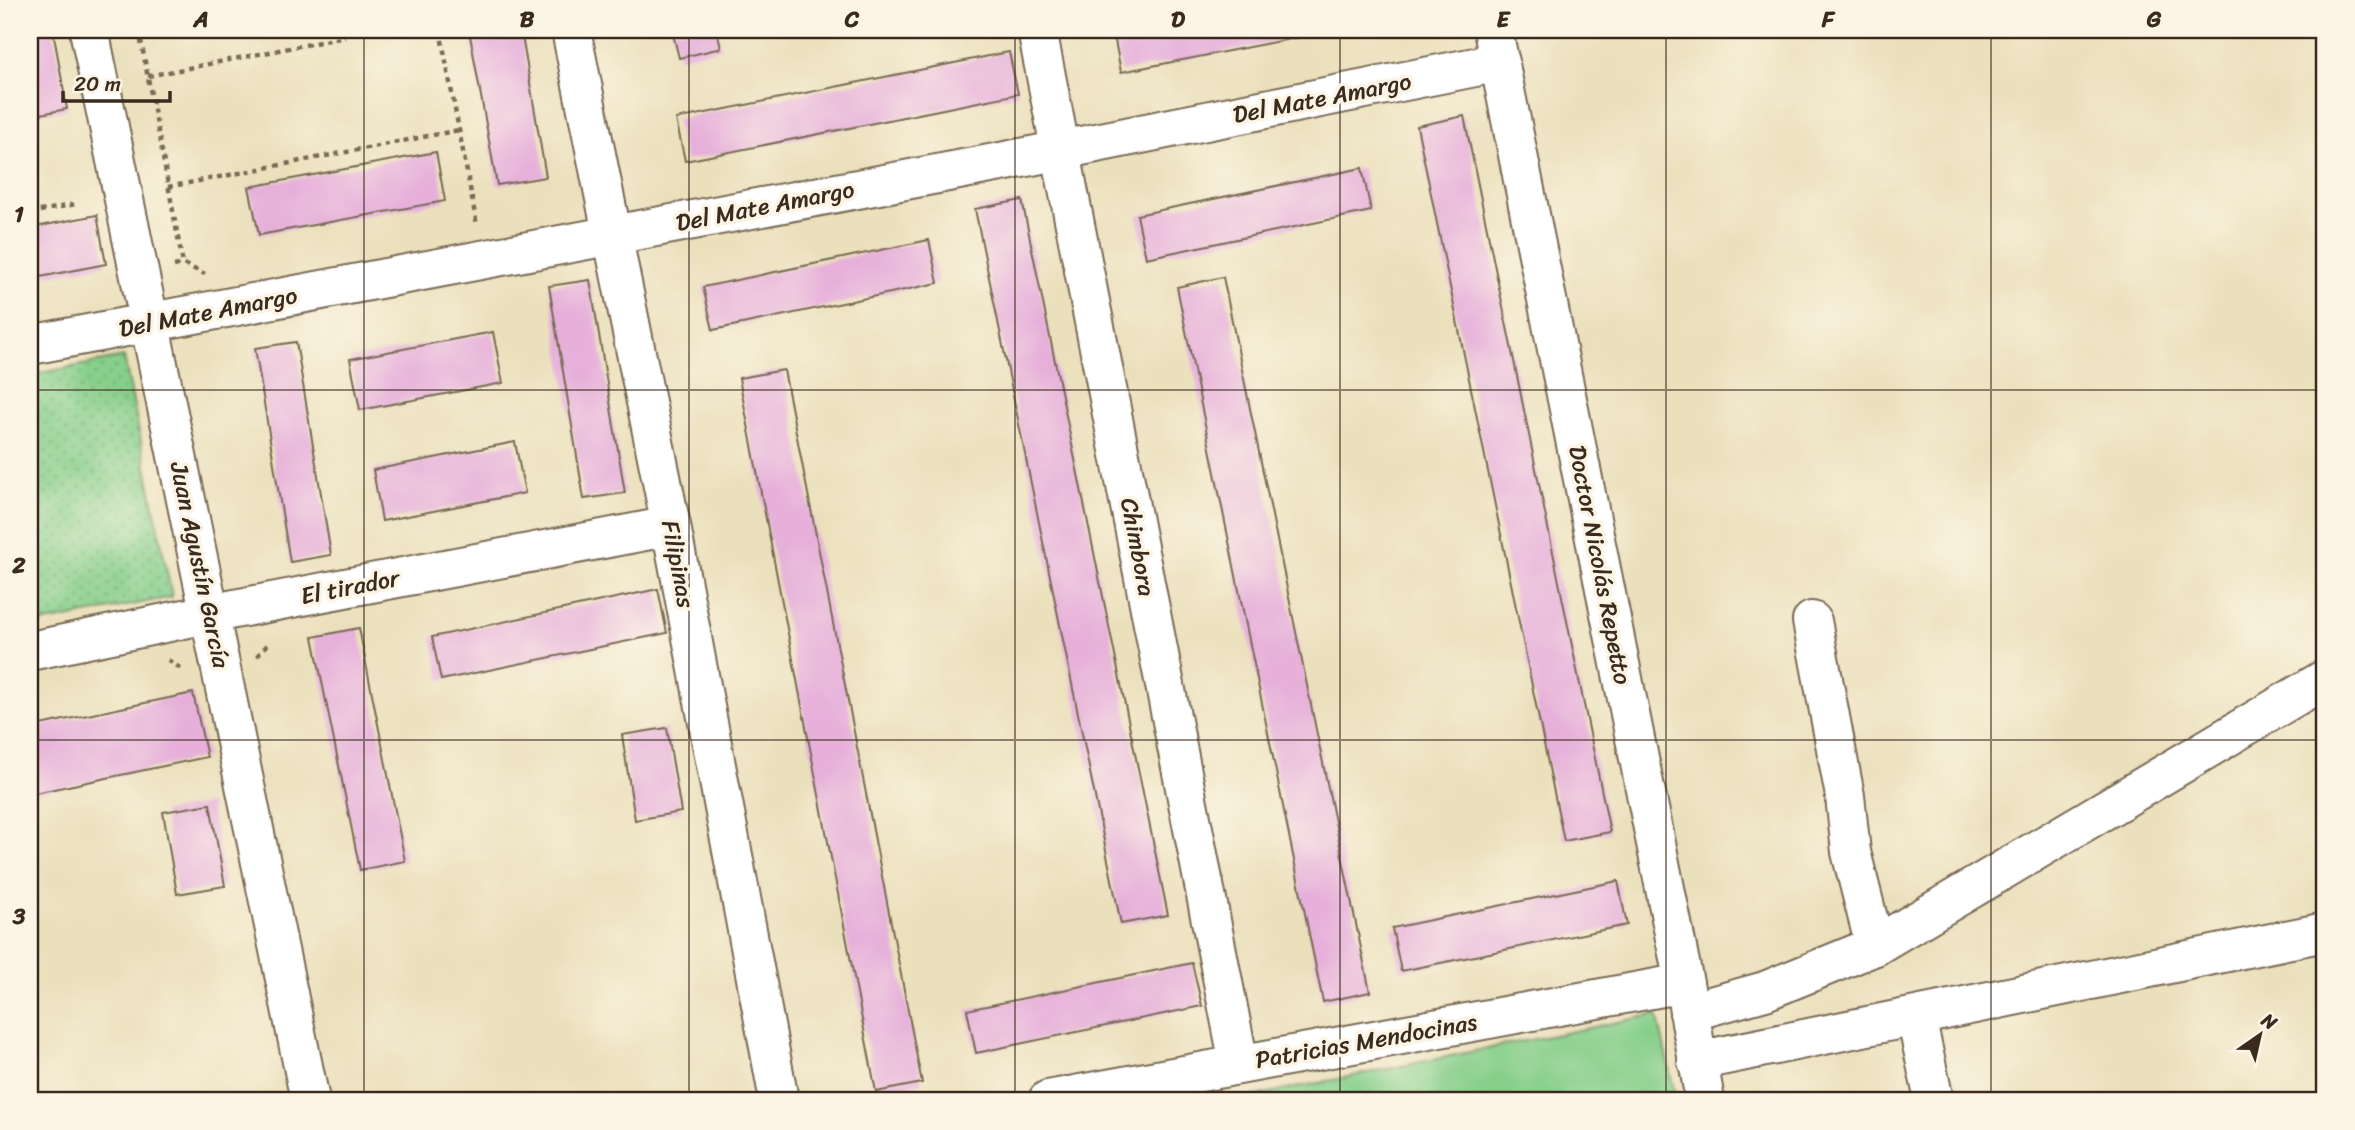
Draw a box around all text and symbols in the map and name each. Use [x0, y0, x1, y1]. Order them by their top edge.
text: A [192, 0, 209, 40]
text: B [520, 0, 535, 40]
text: C [844, 0, 860, 40]
text: D [1171, 0, 1186, 40]
text: E [1497, 0, 1512, 40]
text: F [1821, 0, 1836, 40]
text: G [2146, 0, 2162, 40]
scale bar [63, 60, 170, 104]
street label: Del Mate Amargo [1229, 60, 1415, 136]
text: 20 m [74, 65, 121, 103]
street label: Del Mate Amargo [672, 168, 858, 244]
text: 1 [14, 194, 24, 235]
street label: Del Mate Amargo [115, 274, 301, 350]
street label: Doctor Nicolás Repetto [1556, 442, 1644, 688]
street label: Juan Agustín García [157, 457, 243, 673]
street label: Chimbora [1108, 494, 1168, 600]
street label: Filipinas [649, 517, 707, 612]
text: 2 [11, 545, 26, 586]
street label: El tirador [297, 556, 405, 617]
text: 3 [12, 896, 26, 937]
north arrow [2226, 1000, 2296, 1070]
street label: Patricias Mendocinas [1252, 1001, 1480, 1081]
text: N [2254, 1003, 2285, 1039]

